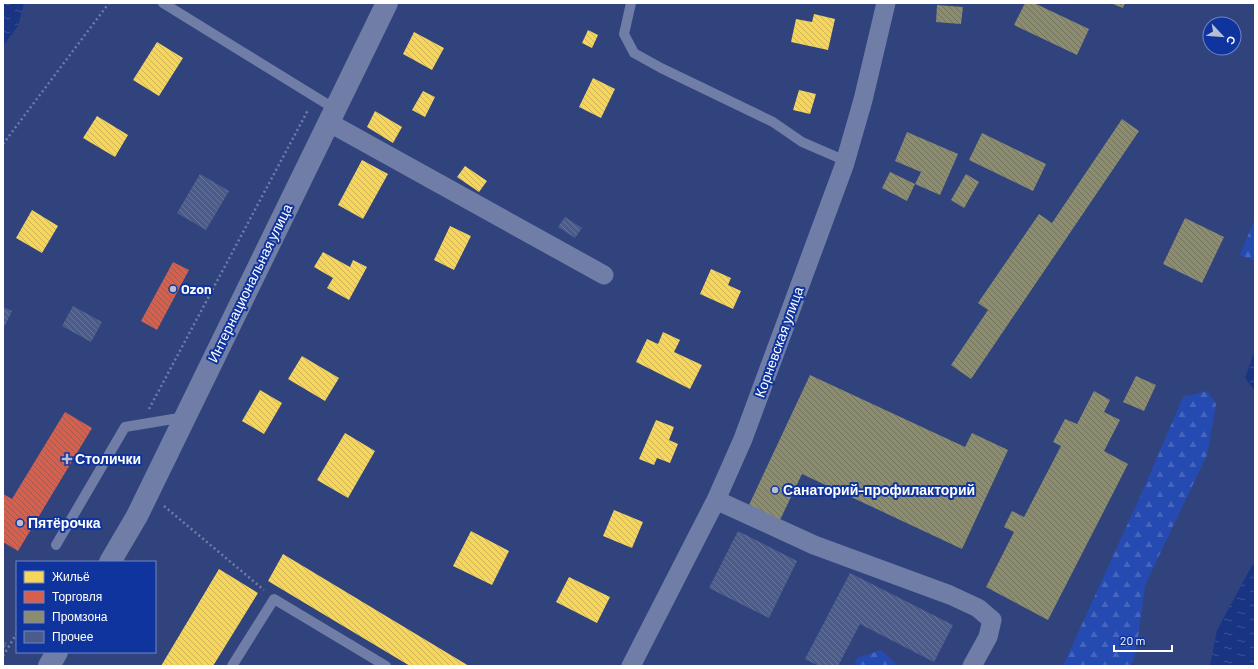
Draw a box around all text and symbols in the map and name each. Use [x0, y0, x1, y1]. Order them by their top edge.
north arrow [1202, 16, 1242, 56]
text: С [1224, 34, 1239, 47]
street label: Интернациональная улица [204, 201, 295, 365]
place label: Ozon [181, 280, 212, 297]
marker: Ozon [168, 284, 178, 294]
street label: Корневская улица [751, 284, 807, 400]
place label: Столички [75, 450, 141, 467]
marker: Столички [62, 454, 72, 464]
place label: Санаторий-профилакторий [783, 481, 975, 498]
marker: Санаторий-профилакторий [770, 485, 780, 495]
place label: Пятёрочка [28, 514, 101, 531]
marker: Пятёрочка [15, 518, 25, 528]
legend [16, 561, 156, 653]
text: Жильё [52, 569, 90, 583]
text: Торговля [52, 589, 102, 604]
text: Промзона [52, 609, 108, 624]
scale bar [1114, 627, 1172, 653]
text: Прочее [52, 629, 94, 644]
text: 20 m [1120, 633, 1146, 647]

